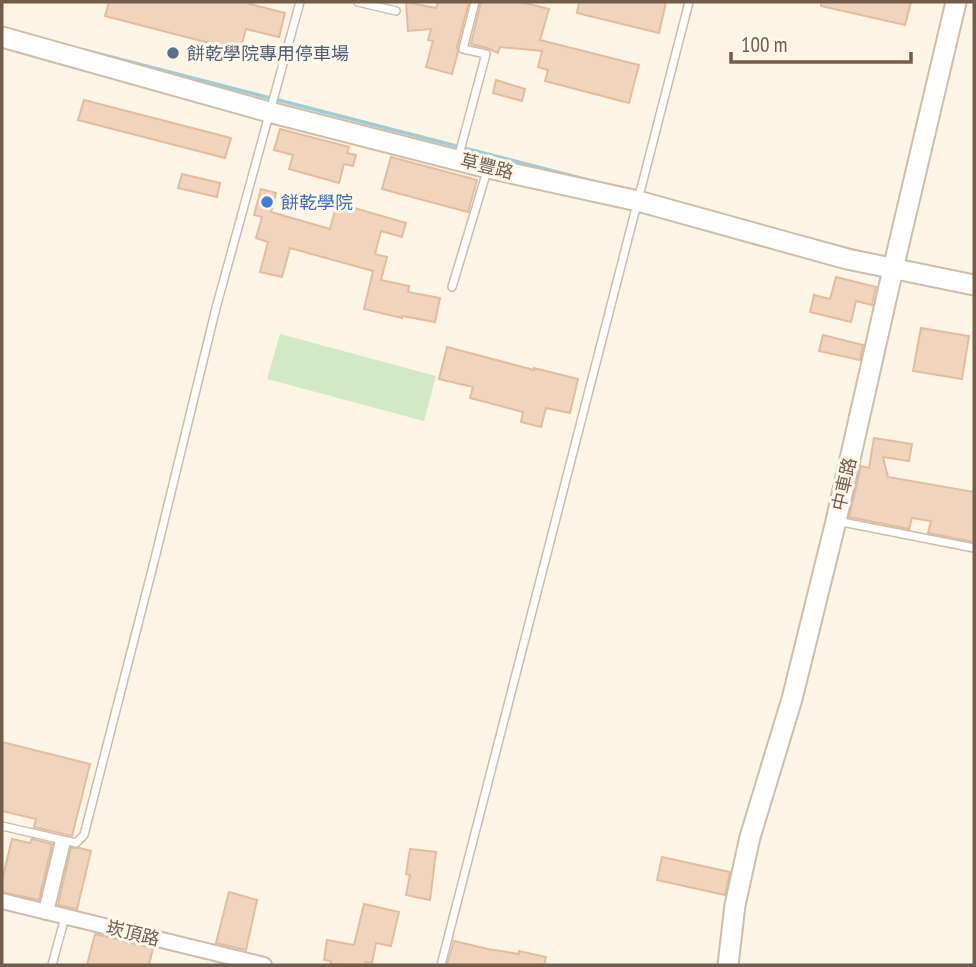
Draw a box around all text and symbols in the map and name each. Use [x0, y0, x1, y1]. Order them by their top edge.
scale bar [731, 21, 911, 65]
text: 100 m [741, 31, 787, 58]
place label: 餅乾學院專用停車場 [187, 42, 349, 65]
marker: 餅乾學院專用停車場 [165, 45, 181, 61]
street label: 草豐路 [458, 148, 516, 184]
place label: 餅乾學院 [281, 191, 353, 214]
marker: 餅乾學院 [259, 194, 275, 210]
street label: 中車路 [827, 455, 861, 513]
street label: 崁頂路 [104, 915, 162, 951]

